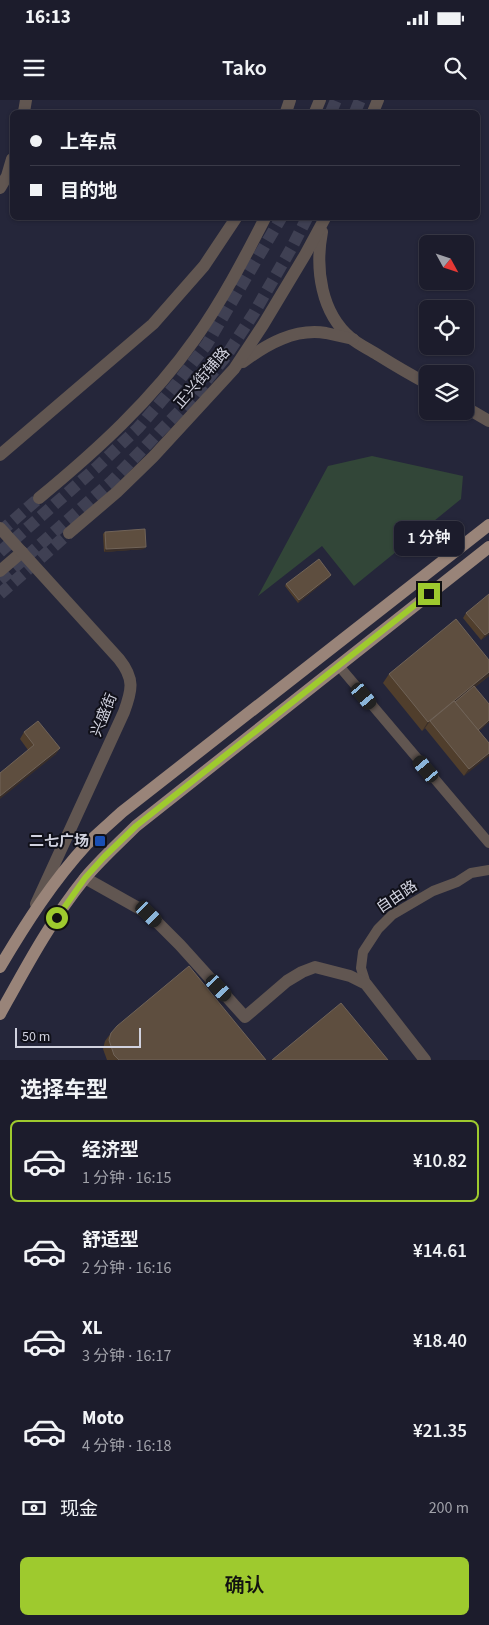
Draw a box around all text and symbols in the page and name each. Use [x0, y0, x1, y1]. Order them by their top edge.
text: 16:13 [25, 4, 71, 31]
text: Tako [222, 52, 267, 84]
icon: menu [20, 54, 48, 82]
icon: search [441, 54, 469, 82]
text: 上车点 [60, 129, 117, 156]
text: 目的地 [60, 178, 117, 205]
north arrow [419, 235, 474, 290]
map controls [419, 235, 474, 420]
button: locate [419, 300, 474, 355]
street label: 正兴街辅路 [169, 343, 235, 413]
button: layers [419, 365, 474, 420]
callout: 1 分钟 [394, 522, 464, 556]
text: 1 分钟 [407, 527, 451, 549]
route end [418, 583, 440, 605]
car [348, 680, 379, 712]
street label: 兴盛街 [86, 690, 122, 740]
car [410, 753, 441, 785]
place label: 二七广场 [29, 831, 89, 852]
marker: 二七广场 [93, 834, 107, 848]
street label: 自由路 [372, 876, 422, 918]
car [133, 898, 164, 930]
route start [46, 907, 68, 929]
car [203, 972, 234, 1004]
scale bar [15, 1025, 141, 1048]
text: 50 m [22, 1027, 50, 1047]
text: 选择车型 [20, 1074, 108, 1106]
text: 经济型 [82, 1137, 139, 1164]
icon: car [22, 1139, 67, 1184]
text: ¥10.82 [413, 1148, 467, 1175]
text: 1 分钟 · 16:15 [82, 1167, 171, 1189]
text: 舒适型 [82, 1227, 139, 1254]
icon: car [22, 1229, 67, 1274]
text: ¥14.61 [413, 1238, 467, 1265]
text: 2 分钟 · 16:16 [82, 1257, 171, 1279]
text: XL [82, 1315, 103, 1342]
icon: car [22, 1319, 67, 1364]
text: ¥18.40 [413, 1328, 467, 1355]
text: 3 分钟 · 16:17 [82, 1345, 171, 1367]
text: Moto [82, 1405, 124, 1432]
icon: car [22, 1409, 67, 1454]
text: ¥21.35 [413, 1418, 467, 1445]
text: 4 分钟 · 16:18 [82, 1435, 171, 1457]
icon: cash [20, 1494, 48, 1522]
text: 现金 [60, 1496, 98, 1523]
text: 200 m [429, 1497, 469, 1519]
button: 确认 [20, 1557, 469, 1615]

